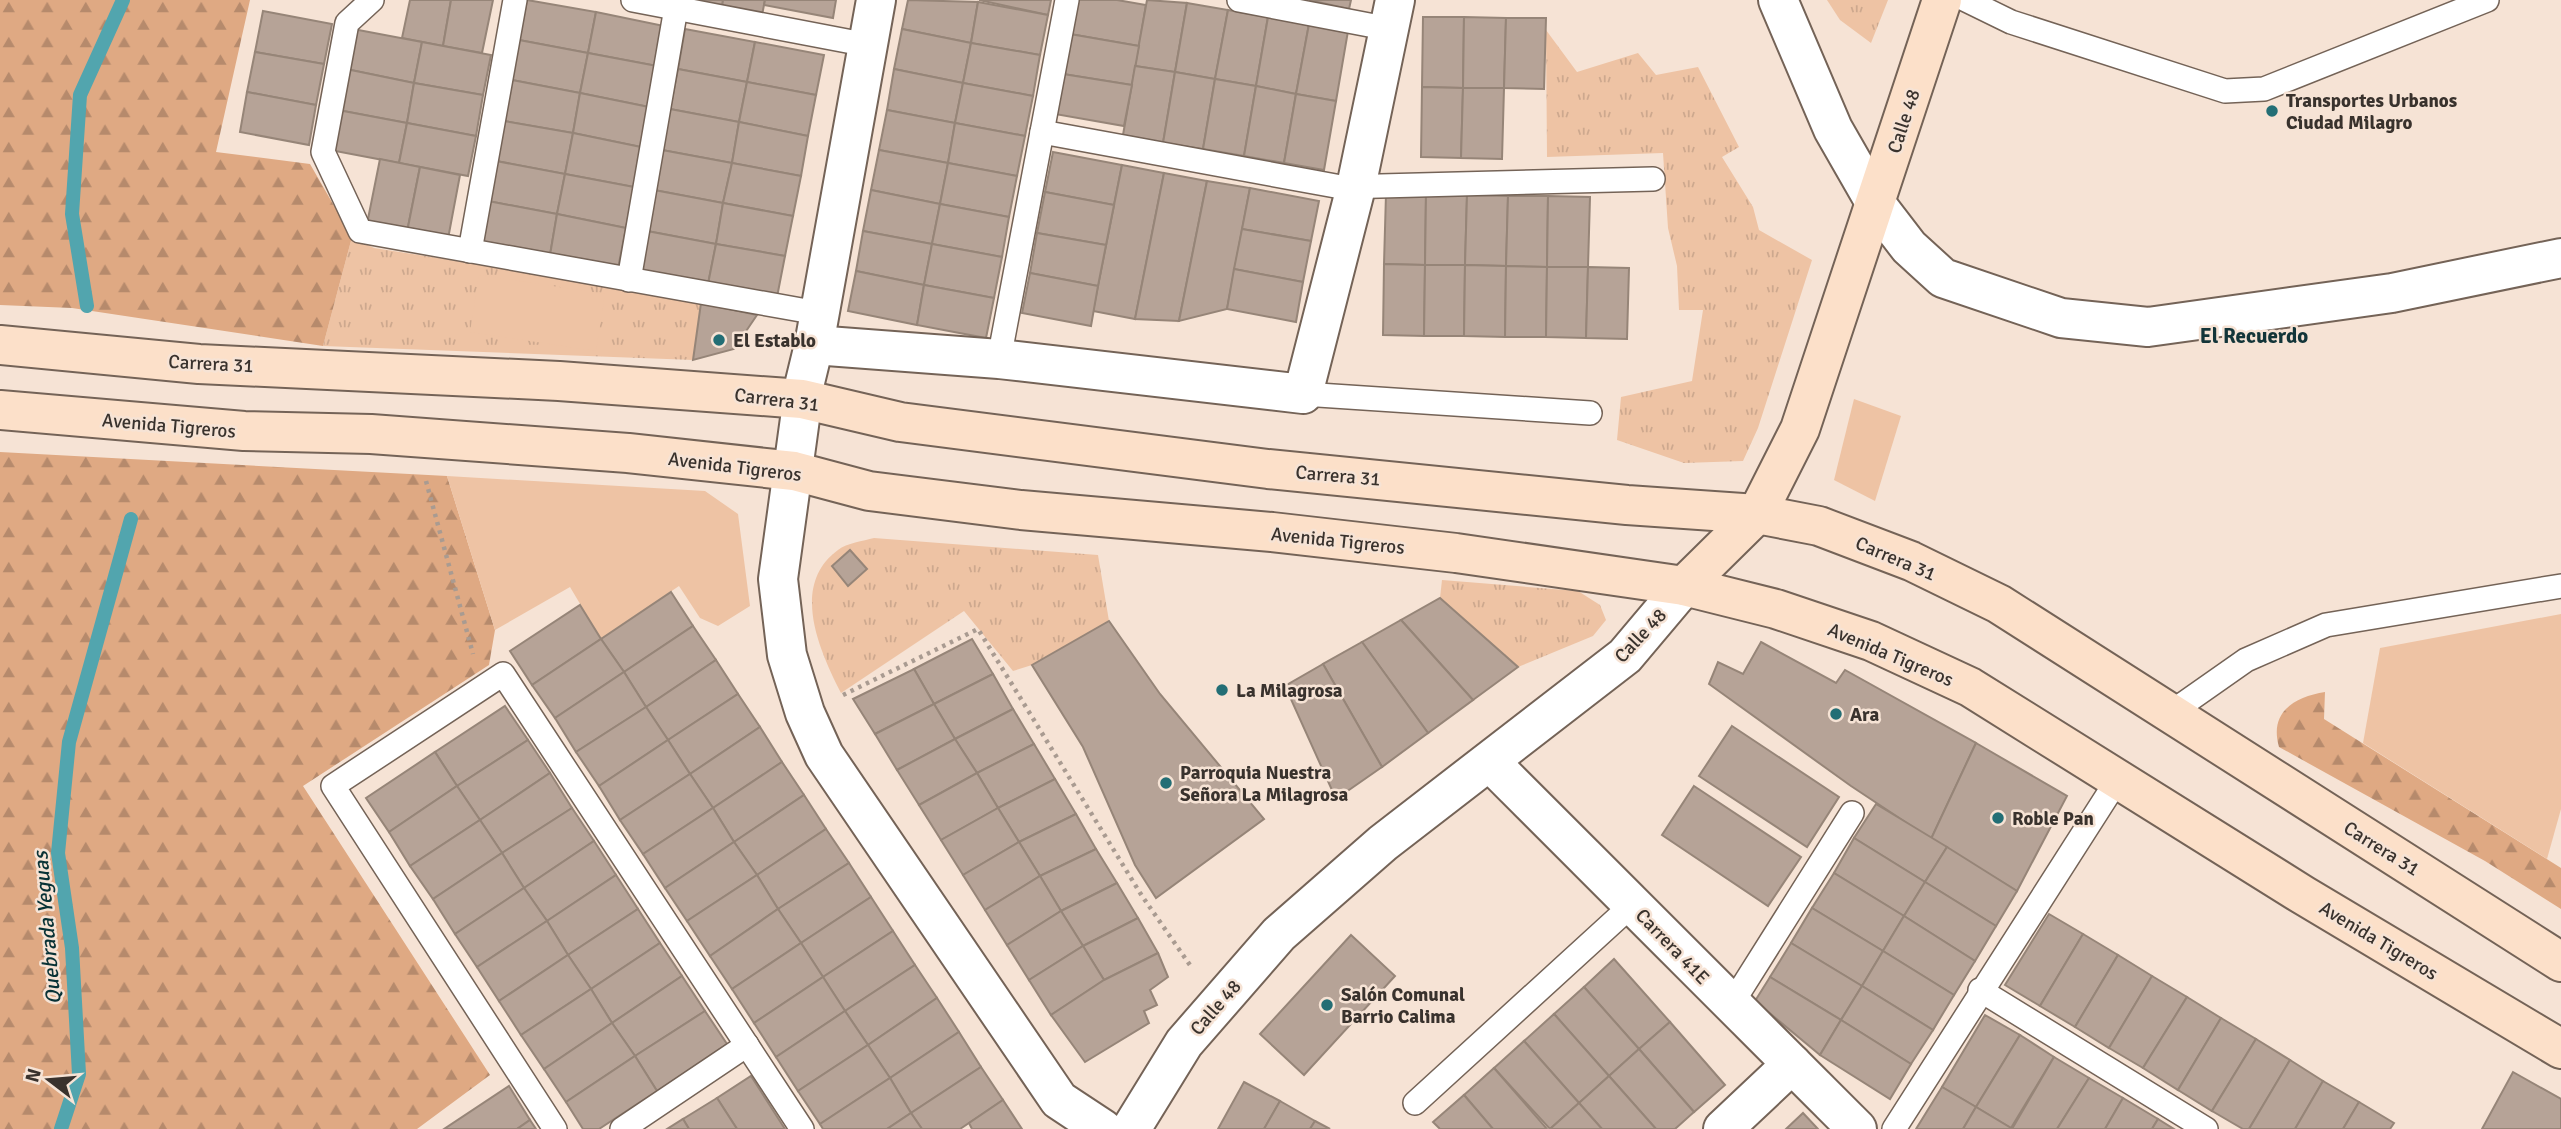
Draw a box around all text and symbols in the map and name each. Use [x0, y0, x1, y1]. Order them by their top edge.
street label: Calle 48 [1882, 86, 1926, 156]
place label: Transportes Urbanos Ciudad Milagro [2286, 89, 2457, 135]
marker: Transportes Urbanos Ciudad Milagro [2264, 103, 2280, 119]
district label: El Recuerdo [2200, 323, 2308, 349]
place label: El Establo [733, 329, 816, 353]
marker: El Establo [711, 332, 727, 348]
street label: Carrera 31 [168, 350, 254, 378]
street label: Carrera 31 [733, 383, 821, 417]
street label: Avenida Tigreros [101, 408, 237, 444]
street label: Avenida Tigreros [667, 447, 803, 487]
street label: Carrera 31 [1294, 460, 1381, 492]
street label: Avenida Tigreros [1270, 522, 1406, 560]
street label: Carrera 31 [1852, 531, 1940, 587]
street label: Calle 48 [1609, 603, 1672, 668]
street label: Avenida Tigreros [1824, 618, 1957, 692]
place label: La Milagrosa [1236, 679, 1343, 703]
marker: La Milagrosa [1214, 682, 1230, 698]
place label: Ara [1850, 703, 1879, 727]
marker: Ara [1828, 706, 1844, 722]
place label: Parroquia Nuestra Señora La Milagrosa [1180, 761, 1348, 807]
marker: Parroquia Nuestra Señora La Milagrosa [1158, 775, 1174, 791]
place label: Roble Pan [2012, 807, 2094, 831]
marker: Roble Pan [1990, 810, 2006, 826]
street label: Carrera 31 [2339, 816, 2424, 882]
water label: Quebrada Yeguas [27, 849, 67, 1006]
street label: Avenida Tigreros [2315, 896, 2442, 986]
street label: Carrera 41E [1630, 904, 1714, 990]
street label: Calle 48 [1185, 975, 1246, 1040]
place label: Salón Comunal Barrio Calima [1341, 983, 1465, 1029]
marker: Salón Comunal Barrio Calima [1319, 997, 1335, 1013]
north arrow [14, 1045, 84, 1115]
text: N [20, 1066, 47, 1085]

